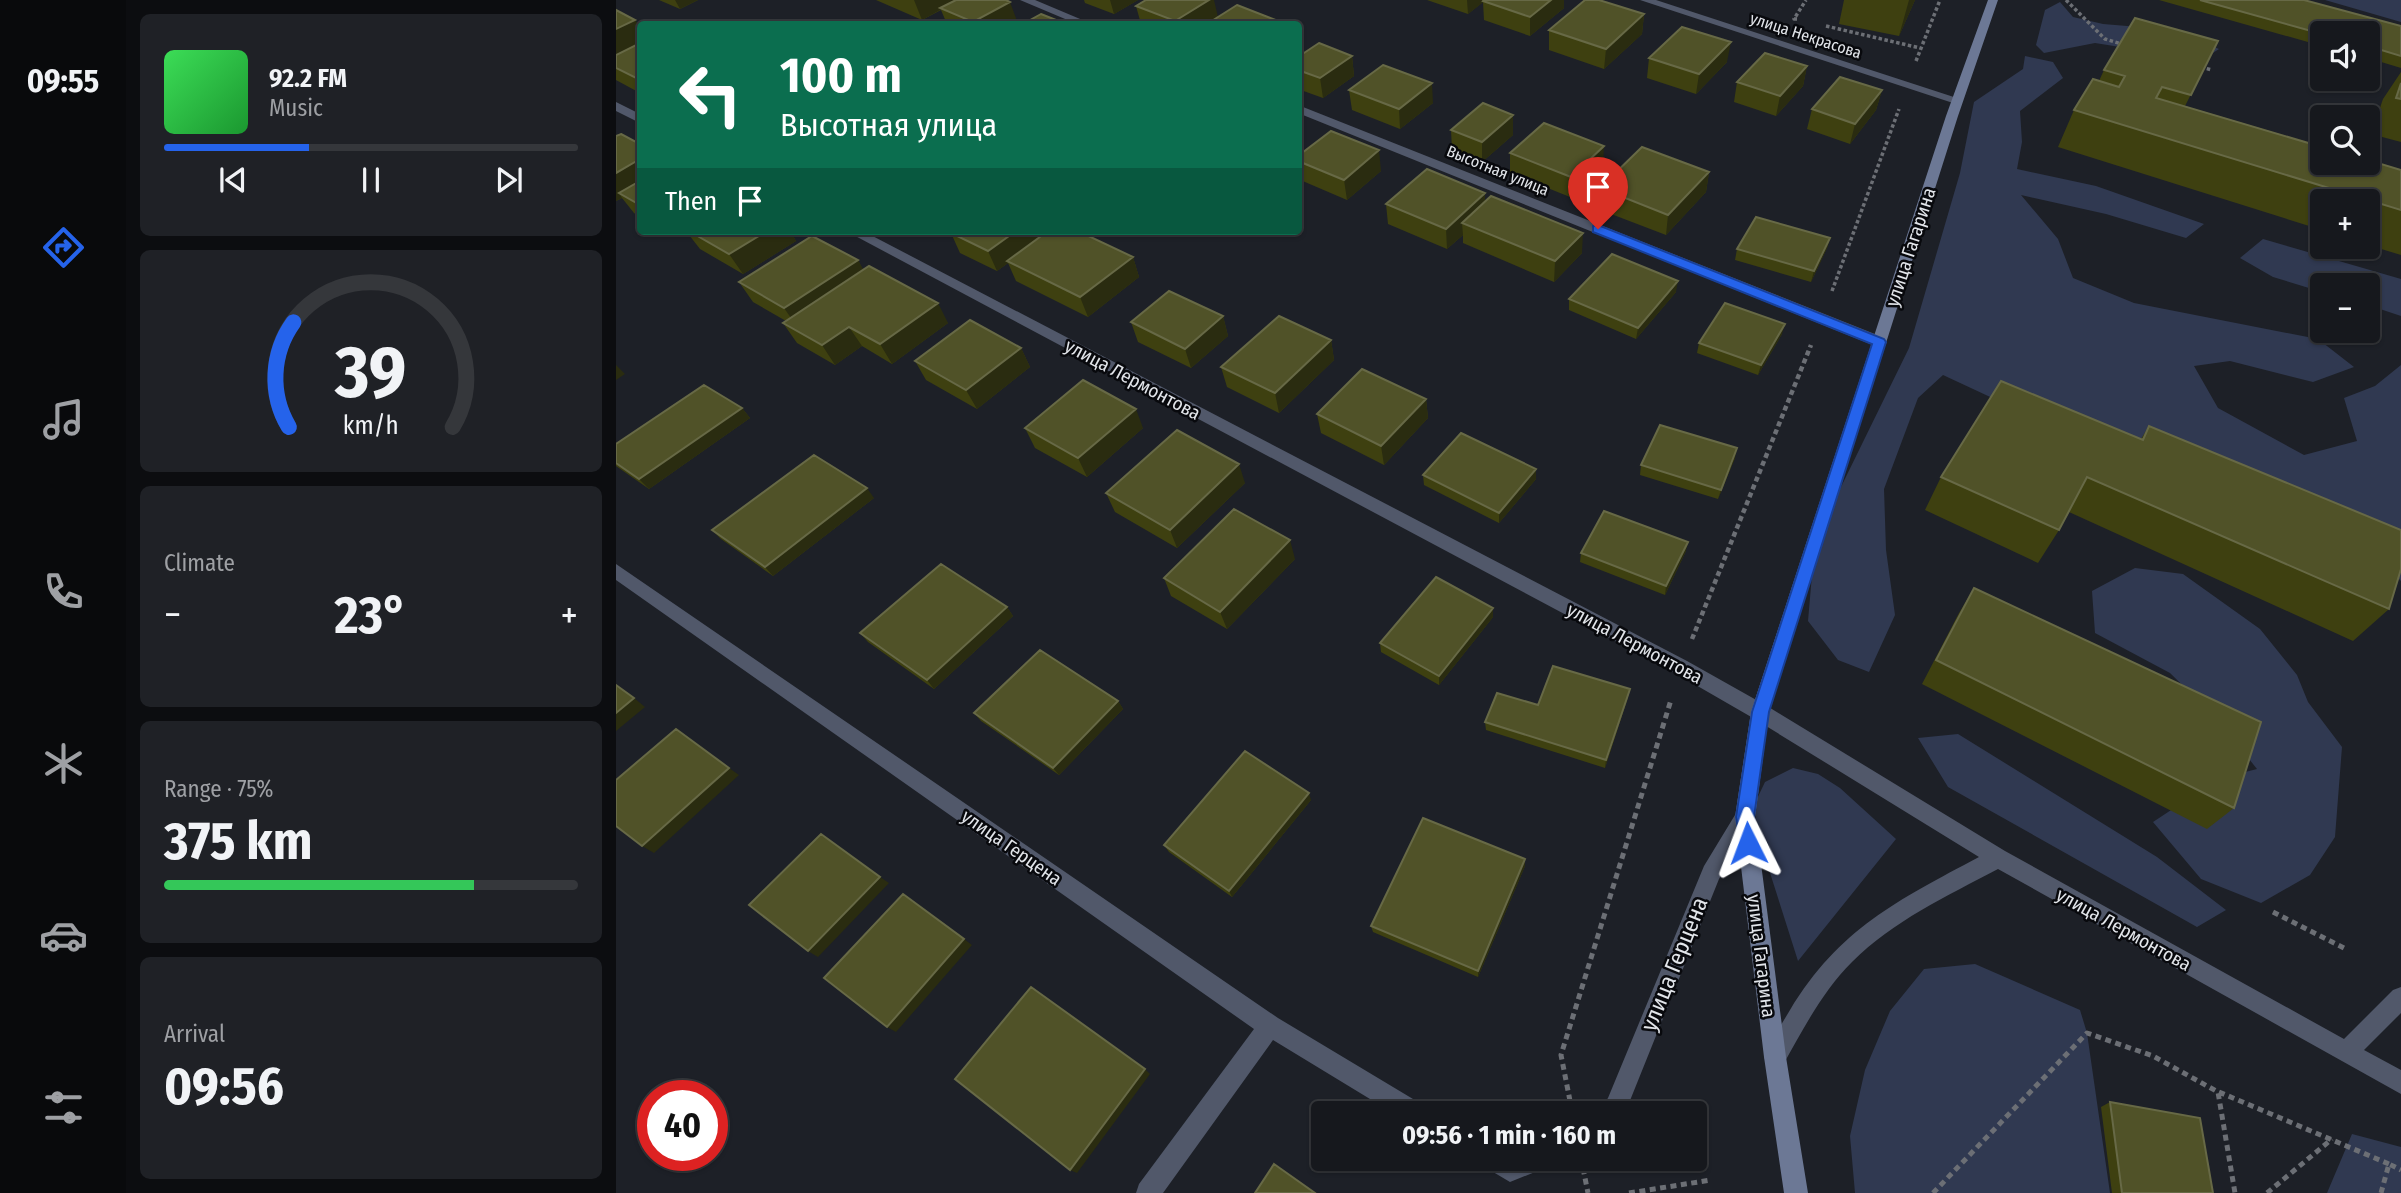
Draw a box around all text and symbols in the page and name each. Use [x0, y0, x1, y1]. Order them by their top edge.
street label: улица Некрасова [1748, 9, 1864, 62]
map controls [2310, 21, 2380, 343]
button: sound [2310, 21, 2380, 91]
text: 100 m [780, 46, 902, 105]
icon: left [665, 49, 756, 140]
text: 09:55 [27, 62, 99, 100]
text: 92.2 FM [269, 63, 347, 94]
text: Music [269, 94, 323, 122]
button: search [2310, 105, 2380, 175]
text: Высотная улица [780, 106, 997, 144]
street label: Высотная улица [1444, 141, 1552, 200]
pin [1568, 157, 1628, 229]
icon: previous [214, 161, 252, 199]
icon: pause [352, 161, 390, 199]
icon: next [490, 161, 528, 199]
icon: arrive [1579, 168, 1617, 206]
icon: arrive [731, 182, 769, 220]
street label: улица Гагарина [1880, 185, 1941, 310]
text: Then [665, 186, 717, 217]
button: + [2310, 189, 2380, 259]
icon: directions [39, 223, 88, 272]
button: − [2310, 273, 2380, 343]
text: 39 [334, 329, 407, 416]
street label: улица Лермонтова [1061, 334, 1205, 425]
icon: music [39, 395, 88, 444]
text: km/h [343, 410, 399, 440]
text: Climate [164, 549, 235, 577]
icon: phone [39, 567, 88, 616]
text: 23° [334, 584, 407, 647]
text: − [164, 592, 181, 638]
text: + [561, 592, 578, 638]
street label: улица Лермонтова [1563, 598, 1707, 689]
icon: climate [39, 739, 88, 788]
text: Range · 75% [164, 775, 273, 803]
street label: улица Герцена [957, 804, 1066, 890]
position arrow [1711, 806, 1785, 880]
text: 375 km [164, 810, 312, 873]
street label: улица Лермонтова [2052, 883, 2195, 976]
street label: улица Герцена [1634, 893, 1714, 1035]
street label: улица Гагарина [1743, 893, 1780, 1019]
icon: car [39, 911, 88, 960]
text: Arrival [164, 1020, 225, 1048]
text: 09:56 [164, 1055, 284, 1118]
speed limit sign: 40 [637, 1080, 728, 1171]
icon: filters [39, 1083, 88, 1132]
text: 09:56 · 1 min · 160 m [1402, 1120, 1616, 1151]

